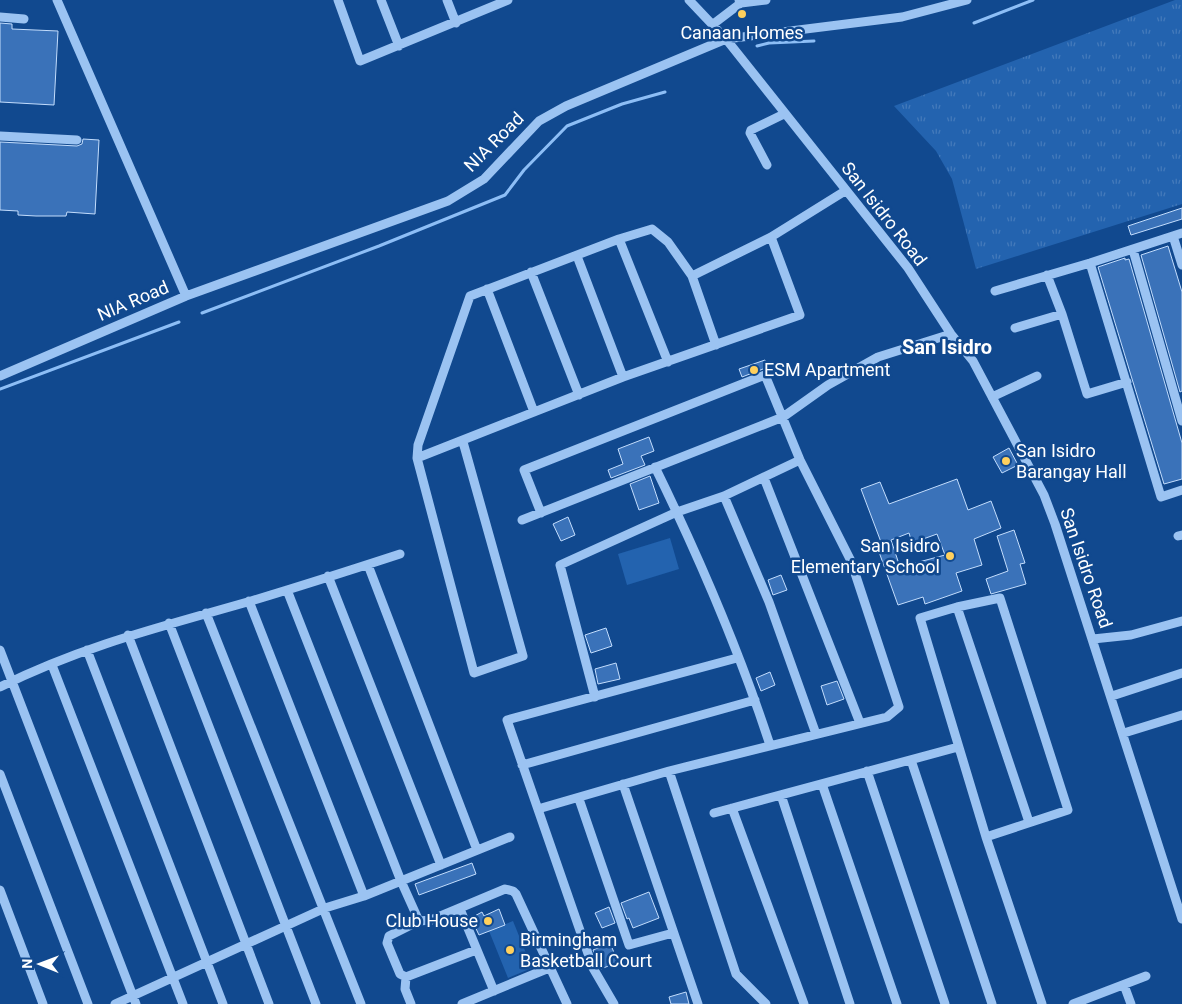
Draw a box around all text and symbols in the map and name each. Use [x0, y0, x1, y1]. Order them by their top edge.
marker: Canaan Homes [736, 8, 748, 20]
place label: Canaan Homes [680, 22, 804, 43]
street label: NIA Road [460, 108, 528, 176]
street label: San Isidro Road [837, 158, 931, 270]
street label: NIA Road [94, 276, 172, 325]
district label: San Isidro [902, 335, 992, 359]
place label: ESM Apartment [764, 359, 890, 380]
marker: ESM Apartment [748, 364, 760, 376]
place label: San Isidro Barangay Hall [1016, 440, 1127, 482]
marker: San Isidro Barangay Hall [1000, 455, 1012, 467]
street label: San Isidro Road [1056, 505, 1117, 631]
place label: San Isidro Elementary School [791, 535, 940, 577]
marker: San Isidro Elementary School [944, 550, 956, 562]
place label: Club House [386, 910, 478, 931]
marker: Club House [482, 915, 494, 927]
place label: Birmingham Basketball Court [520, 929, 652, 971]
north arrow [15, 939, 65, 989]
marker: Birmingham Basketball Court [504, 944, 516, 956]
text: N [19, 959, 35, 969]

